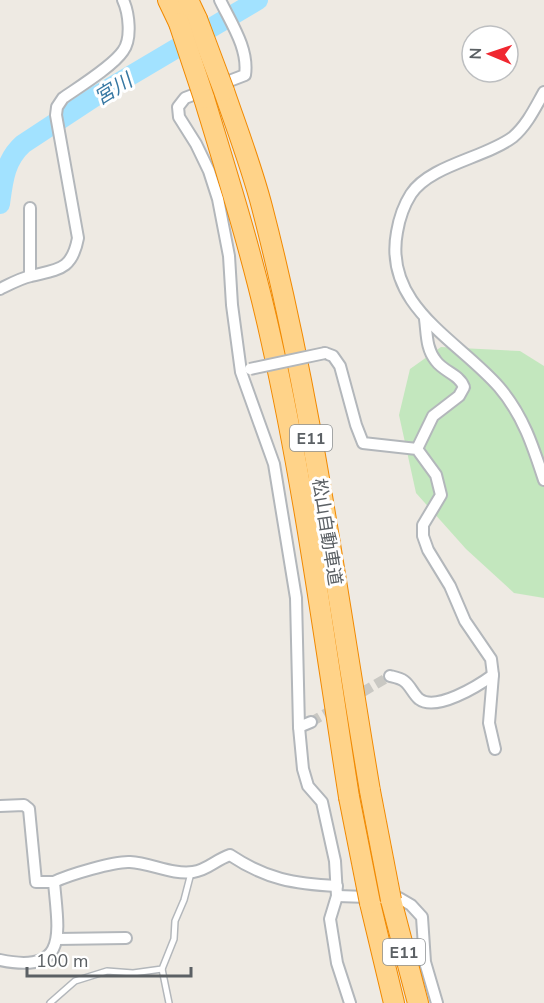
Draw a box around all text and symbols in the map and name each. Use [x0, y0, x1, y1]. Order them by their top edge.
north arrow [460, 24, 520, 84]
text: N [465, 47, 487, 60]
water label: 宮川 [89, 66, 139, 111]
road number: E11 [290, 425, 332, 451]
street label: 松山自動車道 [307, 477, 347, 587]
road number: E11 [383, 939, 425, 965]
scale bar [27, 940, 190, 978]
text: 100 m [36, 949, 88, 973]

